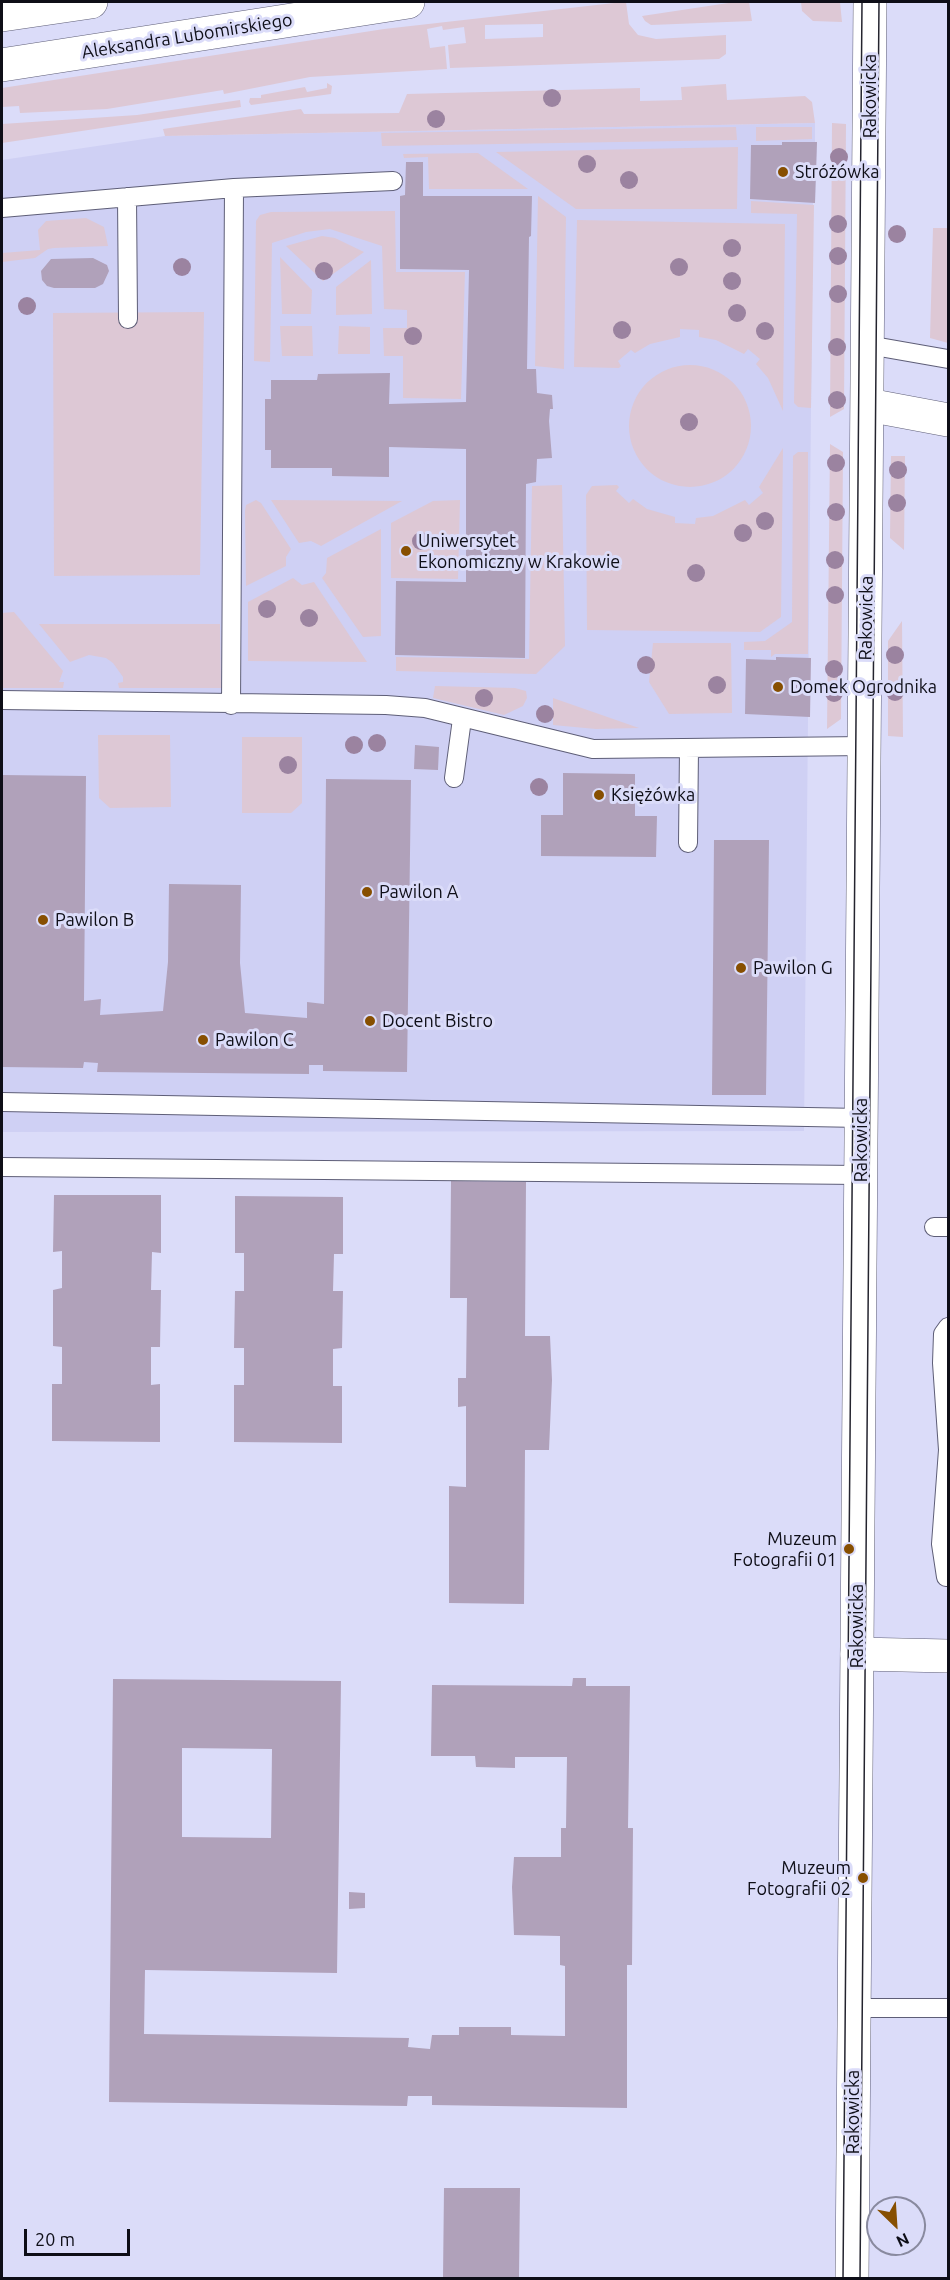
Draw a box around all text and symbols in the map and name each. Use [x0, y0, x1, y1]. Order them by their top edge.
street label: Aleksandra Lubomirskiego [80, 9, 294, 63]
street label: Rakowicka [859, 54, 881, 138]
place label: Stróżówka [795, 161, 880, 183]
marker: Stróżówka [776, 165, 790, 179]
place label: Uniwersytet Ekonomiczny w Krakowie [418, 530, 620, 572]
marker: Uniwersytet Ekonomiczny w Krakowie [399, 544, 413, 558]
street label: Rakowicka [854, 575, 878, 661]
place label: Domek Ogrodnika [790, 676, 937, 698]
marker: Domek Ogrodnika [771, 680, 785, 694]
place label: Księżówka [611, 784, 695, 806]
marker: Księżówka [592, 788, 606, 802]
place label: Pawilon A [379, 881, 459, 903]
marker: Pawilon A [360, 885, 374, 899]
place label: Pawilon B [55, 909, 134, 931]
marker: Pawilon B [36, 913, 50, 927]
place label: Pawilon G [753, 957, 833, 979]
marker: Pawilon G [734, 961, 748, 975]
place label: Docent Bistro [382, 1010, 493, 1032]
marker: Docent Bistro [363, 1014, 377, 1028]
place label: Pawilon C [215, 1029, 294, 1051]
marker: Pawilon C [196, 1033, 210, 1047]
street label: Rakowicka [850, 1098, 872, 1182]
place label: Muzeum Fotografii 01 [733, 1528, 837, 1570]
marker: Muzeum Fotografii 01 [842, 1542, 856, 1556]
street label: Rakowicka [846, 1584, 868, 1668]
place label: Muzeum Fotografii 02 [747, 1857, 851, 1900]
marker: Muzeum Fotografii 02 [856, 1871, 870, 1885]
street label: Rakowicka [842, 2070, 864, 2154]
north arrow [866, 2196, 926, 2256]
scale bar [27, 2217, 134, 2255]
text: 20 m [35, 2229, 75, 2249]
text: N [894, 2230, 912, 2251]

